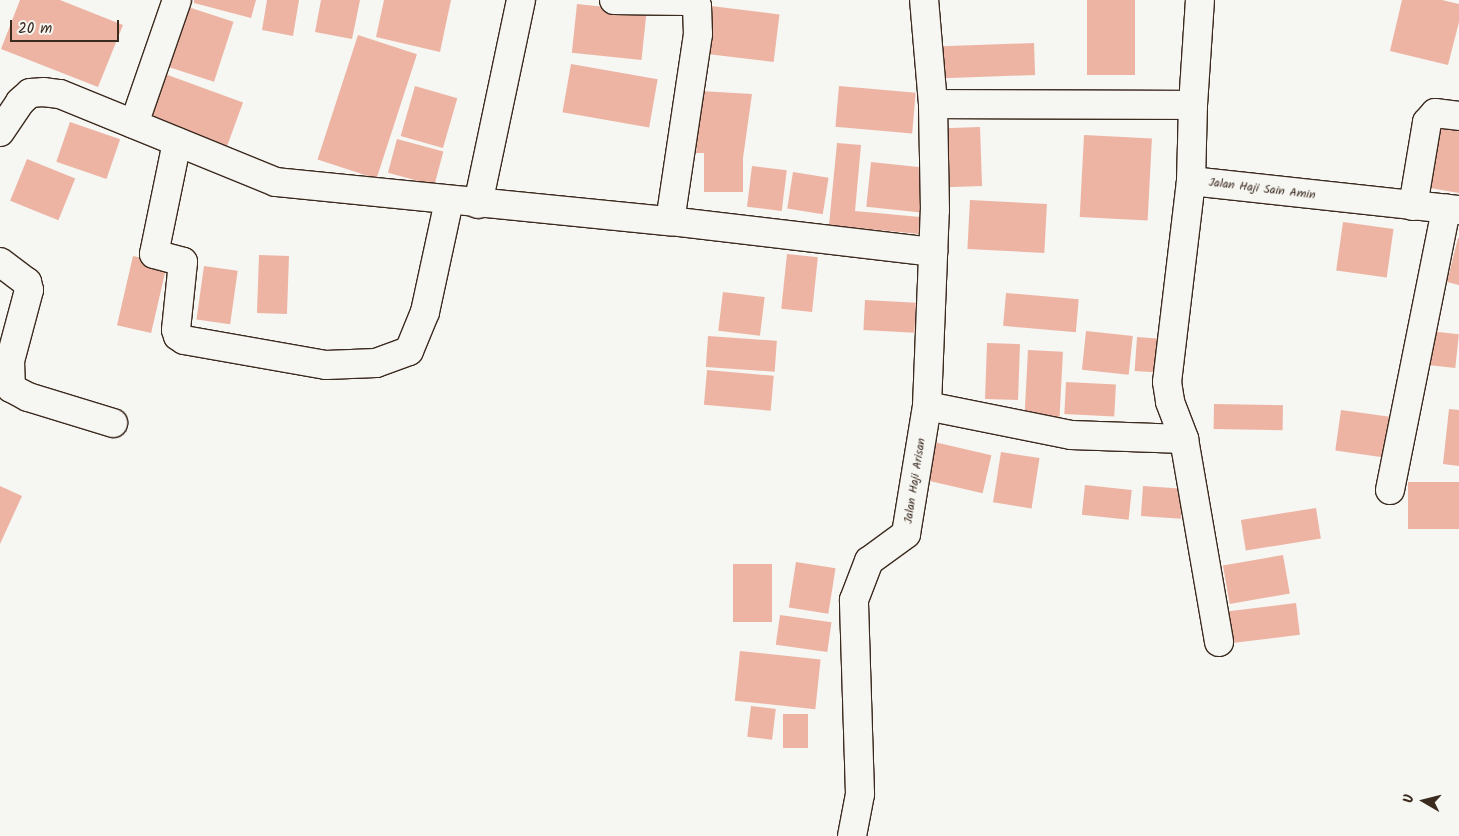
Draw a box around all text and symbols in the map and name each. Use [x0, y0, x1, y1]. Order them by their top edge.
scale bar [12, 10, 121, 42]
text: 20 m [18, 17, 52, 41]
street label: Jalan Haji Sain Amin [1208, 175, 1316, 203]
street label: Jalan Haji Arisan [901, 437, 929, 525]
north arrow [1399, 776, 1449, 826]
text: U [1398, 793, 1421, 805]

